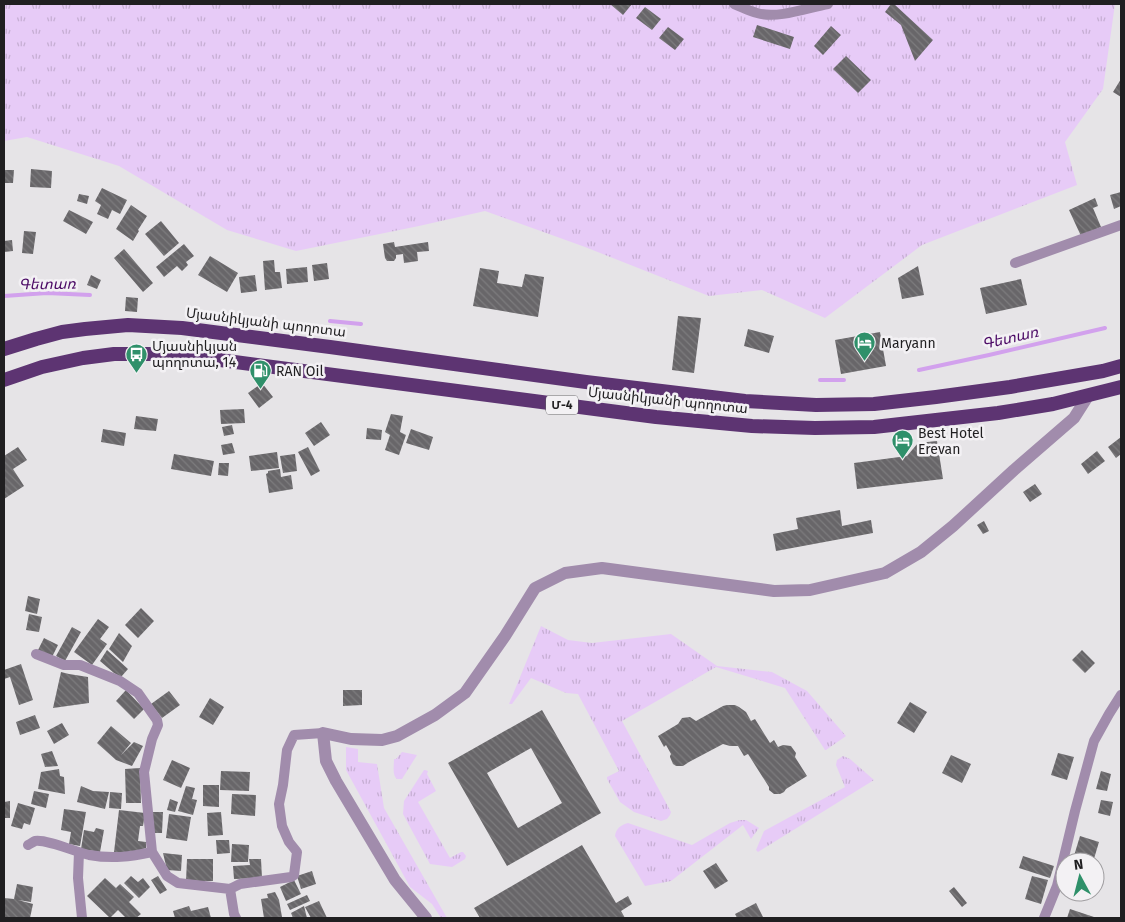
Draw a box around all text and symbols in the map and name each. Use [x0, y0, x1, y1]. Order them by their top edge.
water label: Գետառ [18, 274, 77, 293]
street label: Մյասնիկյանի պողոտա [185, 304, 347, 341]
water label: Գետառ [980, 323, 1041, 353]
hotel icon: Maryann [853, 331, 877, 362]
place label: Maryann [881, 335, 936, 352]
place label: Մյասնիկյան պողոտա, 14 [152, 338, 237, 371]
bus stop icon: Մյասնիկյան պողոտա, 14 [124, 342, 148, 373]
fuel station icon: RAN Oil [248, 359, 272, 390]
place label: RAN Oil [276, 363, 324, 380]
street label: Մյասնիկյանի պողոտա [587, 384, 749, 417]
road number: Մ-4 [546, 396, 578, 414]
place label: Best Hotel Erevan [918, 425, 984, 458]
hotel icon: Best Hotel Erevan [890, 429, 914, 460]
north arrow [1055, 852, 1105, 902]
text: N [1073, 856, 1084, 874]

